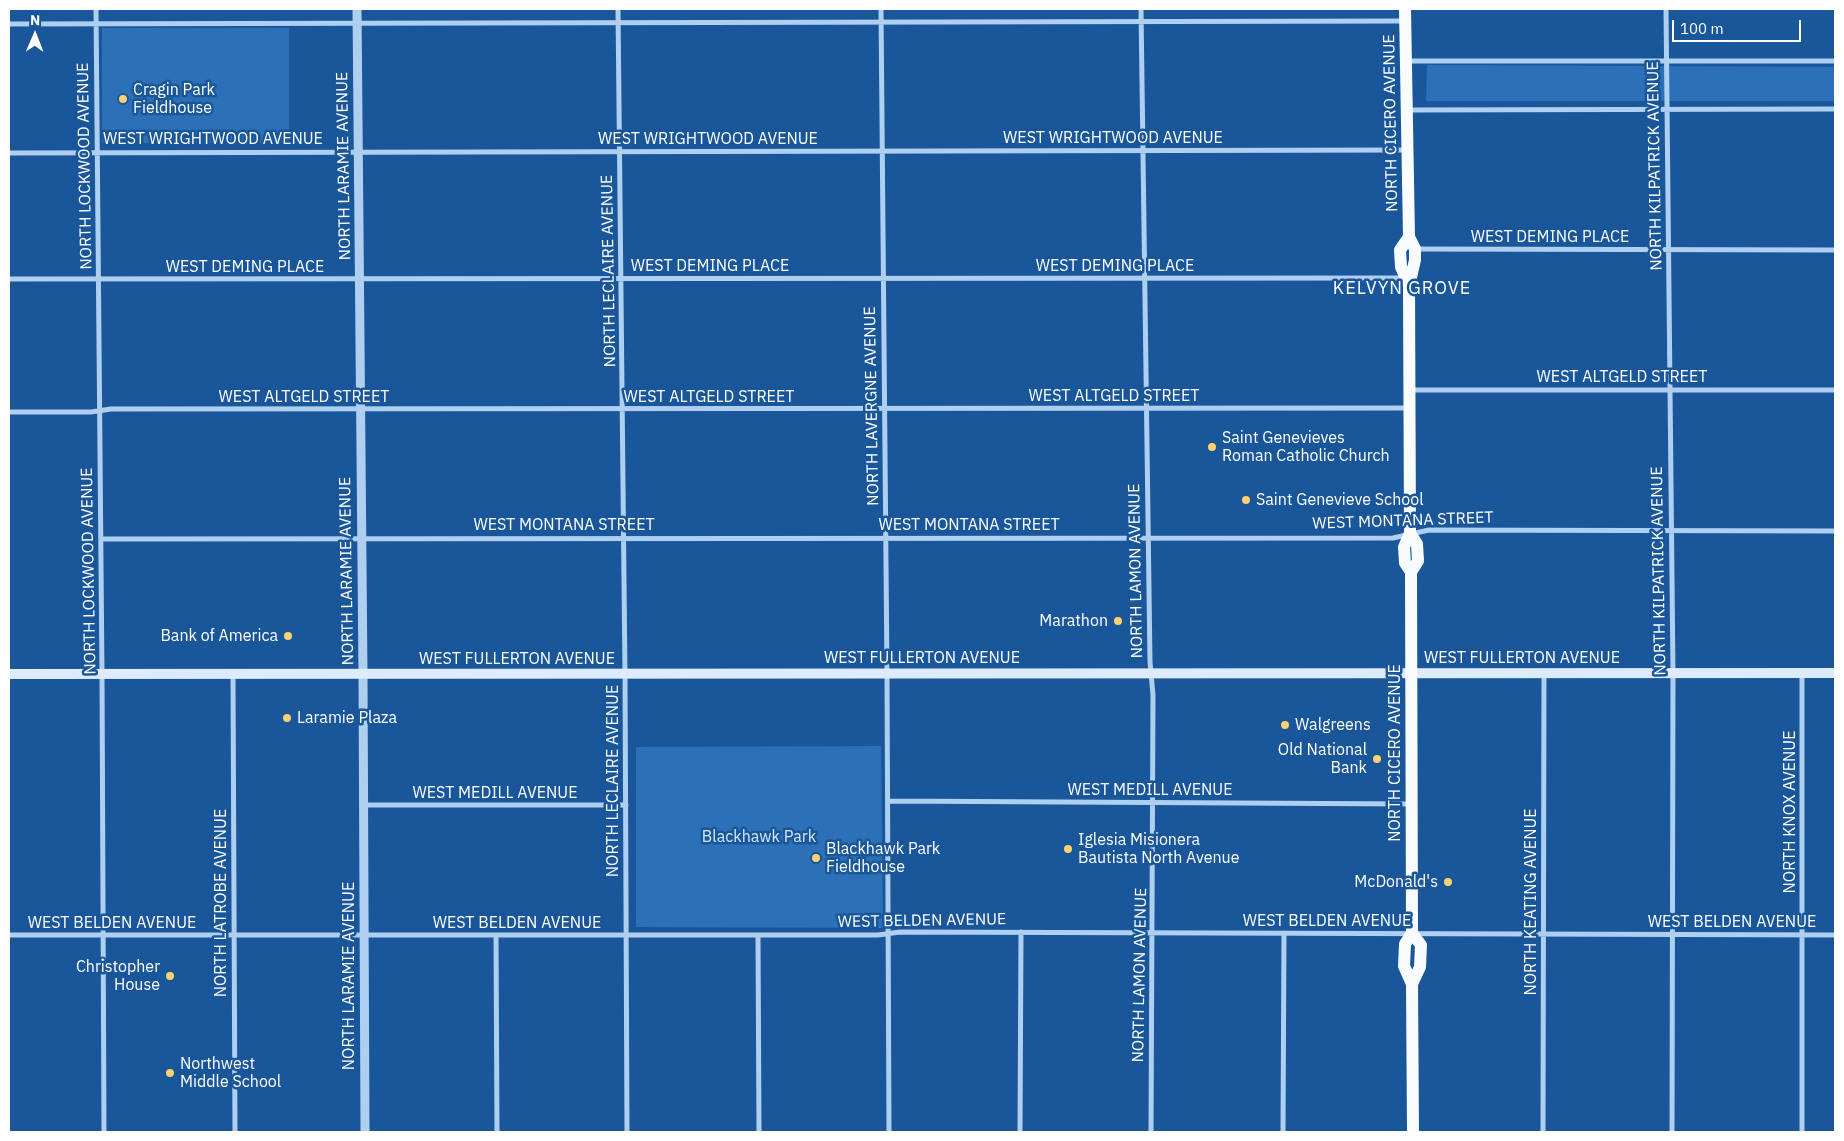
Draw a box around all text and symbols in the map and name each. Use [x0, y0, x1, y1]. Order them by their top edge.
north arrow [10, 10, 60, 60]
scale bar [1674, 10, 1803, 42]
text: N [30, 11, 40, 29]
text: 100 m [1680, 19, 1724, 38]
street label: NORTH CICERO AVENUE [1380, 34, 1402, 212]
street label: NORTH KILPATRICK AVENUE [1644, 61, 1666, 271]
street label: NORTH LOCKWOOD AVENUE [74, 62, 96, 270]
street label: NORTH LARAMIE AVENUE [333, 72, 355, 260]
place label: Cragin Park Fieldhouse [133, 80, 215, 118]
marker: Cragin Park Fieldhouse [117, 93, 129, 105]
street label: WEST WRIGHTWOOD AVENUE [1003, 128, 1223, 148]
street label: WEST WRIGHTWOOD AVENUE [103, 129, 323, 149]
street label: WEST WRIGHTWOOD AVENUE [598, 129, 818, 149]
street label: NORTH LECLAIRE AVENUE [598, 175, 620, 367]
street label: WEST DEMING PLACE [1471, 227, 1629, 247]
street label: WEST DEMING PLACE [631, 256, 789, 276]
street label: WEST DEMING PLACE [1036, 256, 1194, 276]
street label: WEST DEMING PLACE [166, 257, 324, 277]
district label: KELVYN GROVE [1331, 278, 1473, 300]
street label: NORTH LAVERGNE AVENUE [861, 306, 883, 506]
street label: WEST ALTGELD STREET [1537, 367, 1707, 387]
street label: WEST ALTGELD STREET [1029, 386, 1199, 406]
street label: WEST ALTGELD STREET [219, 387, 389, 407]
street label: WEST ALTGELD STREET [624, 387, 794, 407]
place label: Saint Genevieves Roman Catholic Church [1222, 428, 1390, 466]
marker: Saint Genevieves Roman Catholic Church [1206, 441, 1218, 453]
street label: NORTH KILPATRICK AVENUE [1648, 466, 1670, 676]
street label: NORTH LOCKWOOD AVENUE [78, 467, 100, 675]
street label: NORTH LARAMIE AVENUE [336, 477, 358, 665]
street label: NORTH LAMON AVENUE [1125, 483, 1147, 659]
place label: Saint Genevieve School [1256, 490, 1424, 510]
marker: Saint Genevieve School [1240, 494, 1252, 506]
street label: WEST MONTANA STREET [1312, 508, 1494, 534]
street label: WEST MONTANA STREET [473, 515, 655, 535]
street label: WEST MONTANA STREET [878, 515, 1060, 535]
place label: Marathon [1039, 611, 1108, 631]
marker: Marathon [1112, 615, 1124, 627]
place label: Bank of America [160, 626, 278, 646]
marker: Bank of America [282, 630, 294, 642]
street label: WEST FULLERTON AVENUE [824, 648, 1020, 668]
street label: WEST FULLERTON AVENUE [1424, 648, 1620, 668]
street label: WEST FULLERTON AVENUE [419, 649, 615, 669]
street label: NORTH CICERO AVENUE [1385, 664, 1405, 842]
street label: NORTH LECLAIRE AVENUE [603, 685, 623, 877]
place label: Laramie Plaza [297, 708, 397, 728]
marker: Laramie Plaza [281, 712, 293, 724]
place label: Walgreens [1295, 715, 1371, 735]
marker: Walgreens [1279, 719, 1291, 731]
street label: NORTH KNOX AVENUE [1780, 730, 1800, 894]
place label: Old National Bank [1278, 740, 1367, 778]
marker: Old National Bank [1371, 753, 1383, 765]
street label: WEST MEDILL AVENUE [1067, 780, 1233, 800]
street label: WEST MEDILL AVENUE [412, 783, 578, 803]
street label: NORTH KEATING AVENUE [1521, 808, 1541, 996]
street label: NORTH LATROBE AVENUE [211, 809, 231, 997]
park label: Blackhawk Park [702, 827, 816, 847]
place label: Iglesia Misionera Bautista North Avenue [1078, 830, 1239, 868]
place label: Blackhawk Park Fieldhouse [826, 839, 940, 877]
marker: Iglesia Misionera Bautista North Avenue [1062, 843, 1074, 855]
marker: Blackhawk Park Fieldhouse [810, 852, 822, 864]
place label: McDonald's [1354, 872, 1438, 892]
marker: McDonald's [1442, 876, 1454, 888]
street label: NORTH LARAMIE AVENUE [339, 882, 359, 1070]
street label: NORTH LAMON AVENUE [1129, 887, 1151, 1063]
street label: WEST BELDEN AVENUE [837, 910, 1007, 932]
street label: WEST BELDEN AVENUE [1243, 911, 1411, 931]
street label: WEST BELDEN AVENUE [1648, 912, 1816, 932]
street label: WEST BELDEN AVENUE [28, 913, 196, 933]
street label: WEST BELDEN AVENUE [433, 913, 601, 933]
place label: Christopher House [76, 957, 160, 995]
marker: Christopher House [164, 970, 176, 982]
place label: Northwest Middle School [180, 1054, 281, 1092]
marker: Northwest Middle School [164, 1067, 176, 1079]

